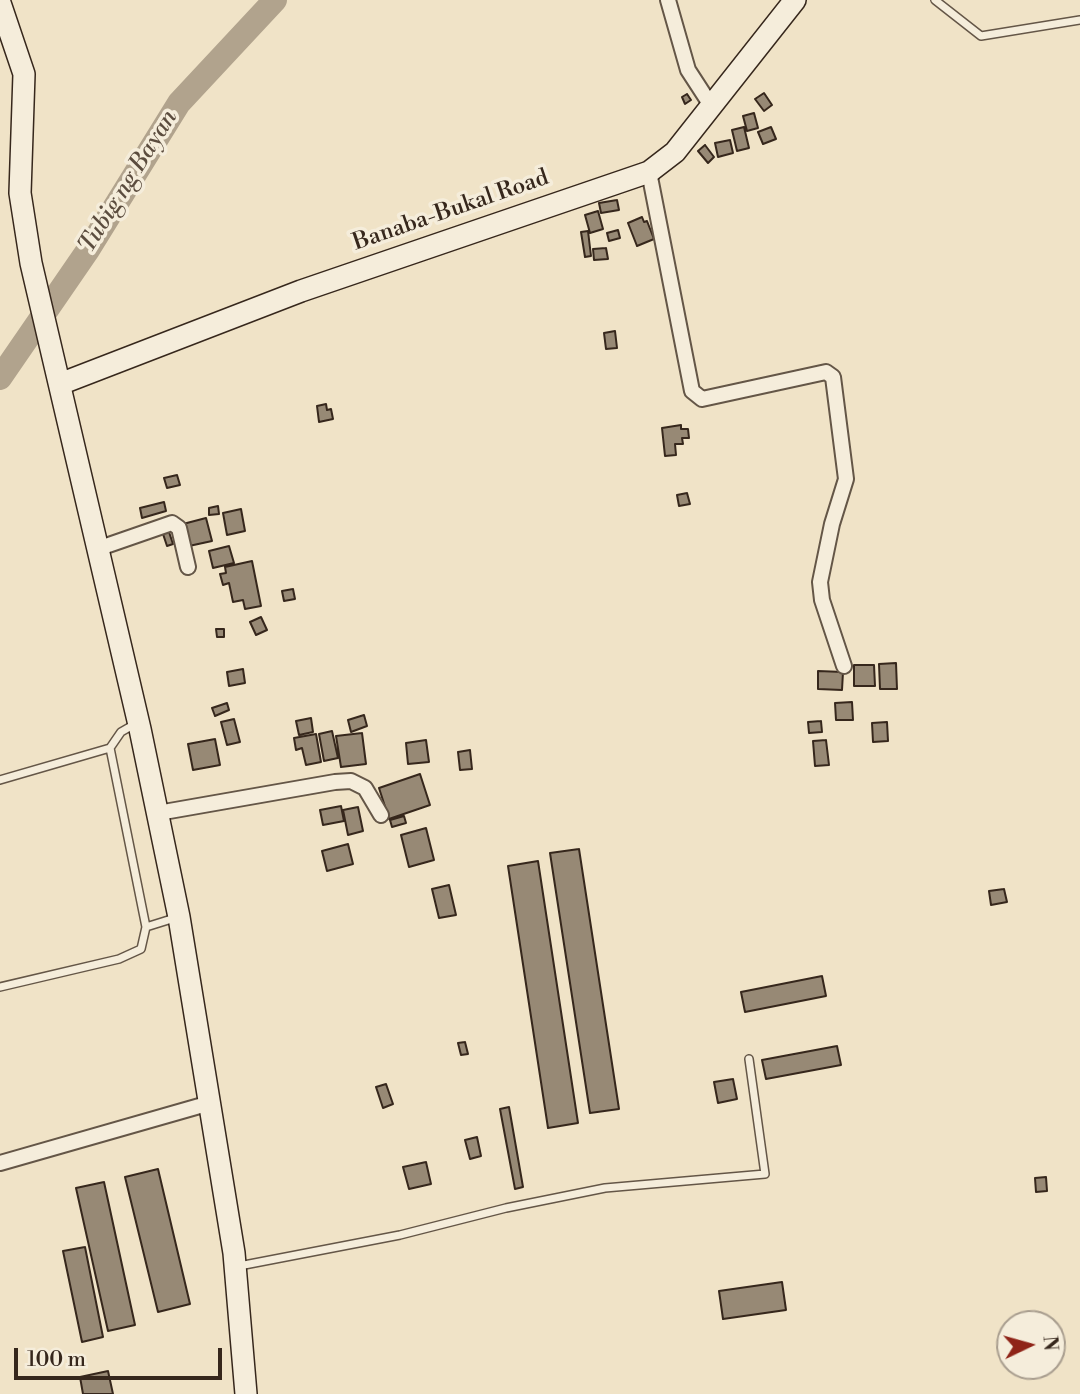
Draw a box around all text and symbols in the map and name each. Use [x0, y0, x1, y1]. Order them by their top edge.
water label: Tubig ng Bayan [74, 105, 184, 259]
street label: Banaba-Bukal Road [349, 164, 553, 258]
north arrow [996, 1310, 1066, 1380]
scale bar [18, 1334, 226, 1378]
text: N [1037, 1335, 1063, 1352]
text: 100 m [27, 1347, 86, 1373]

